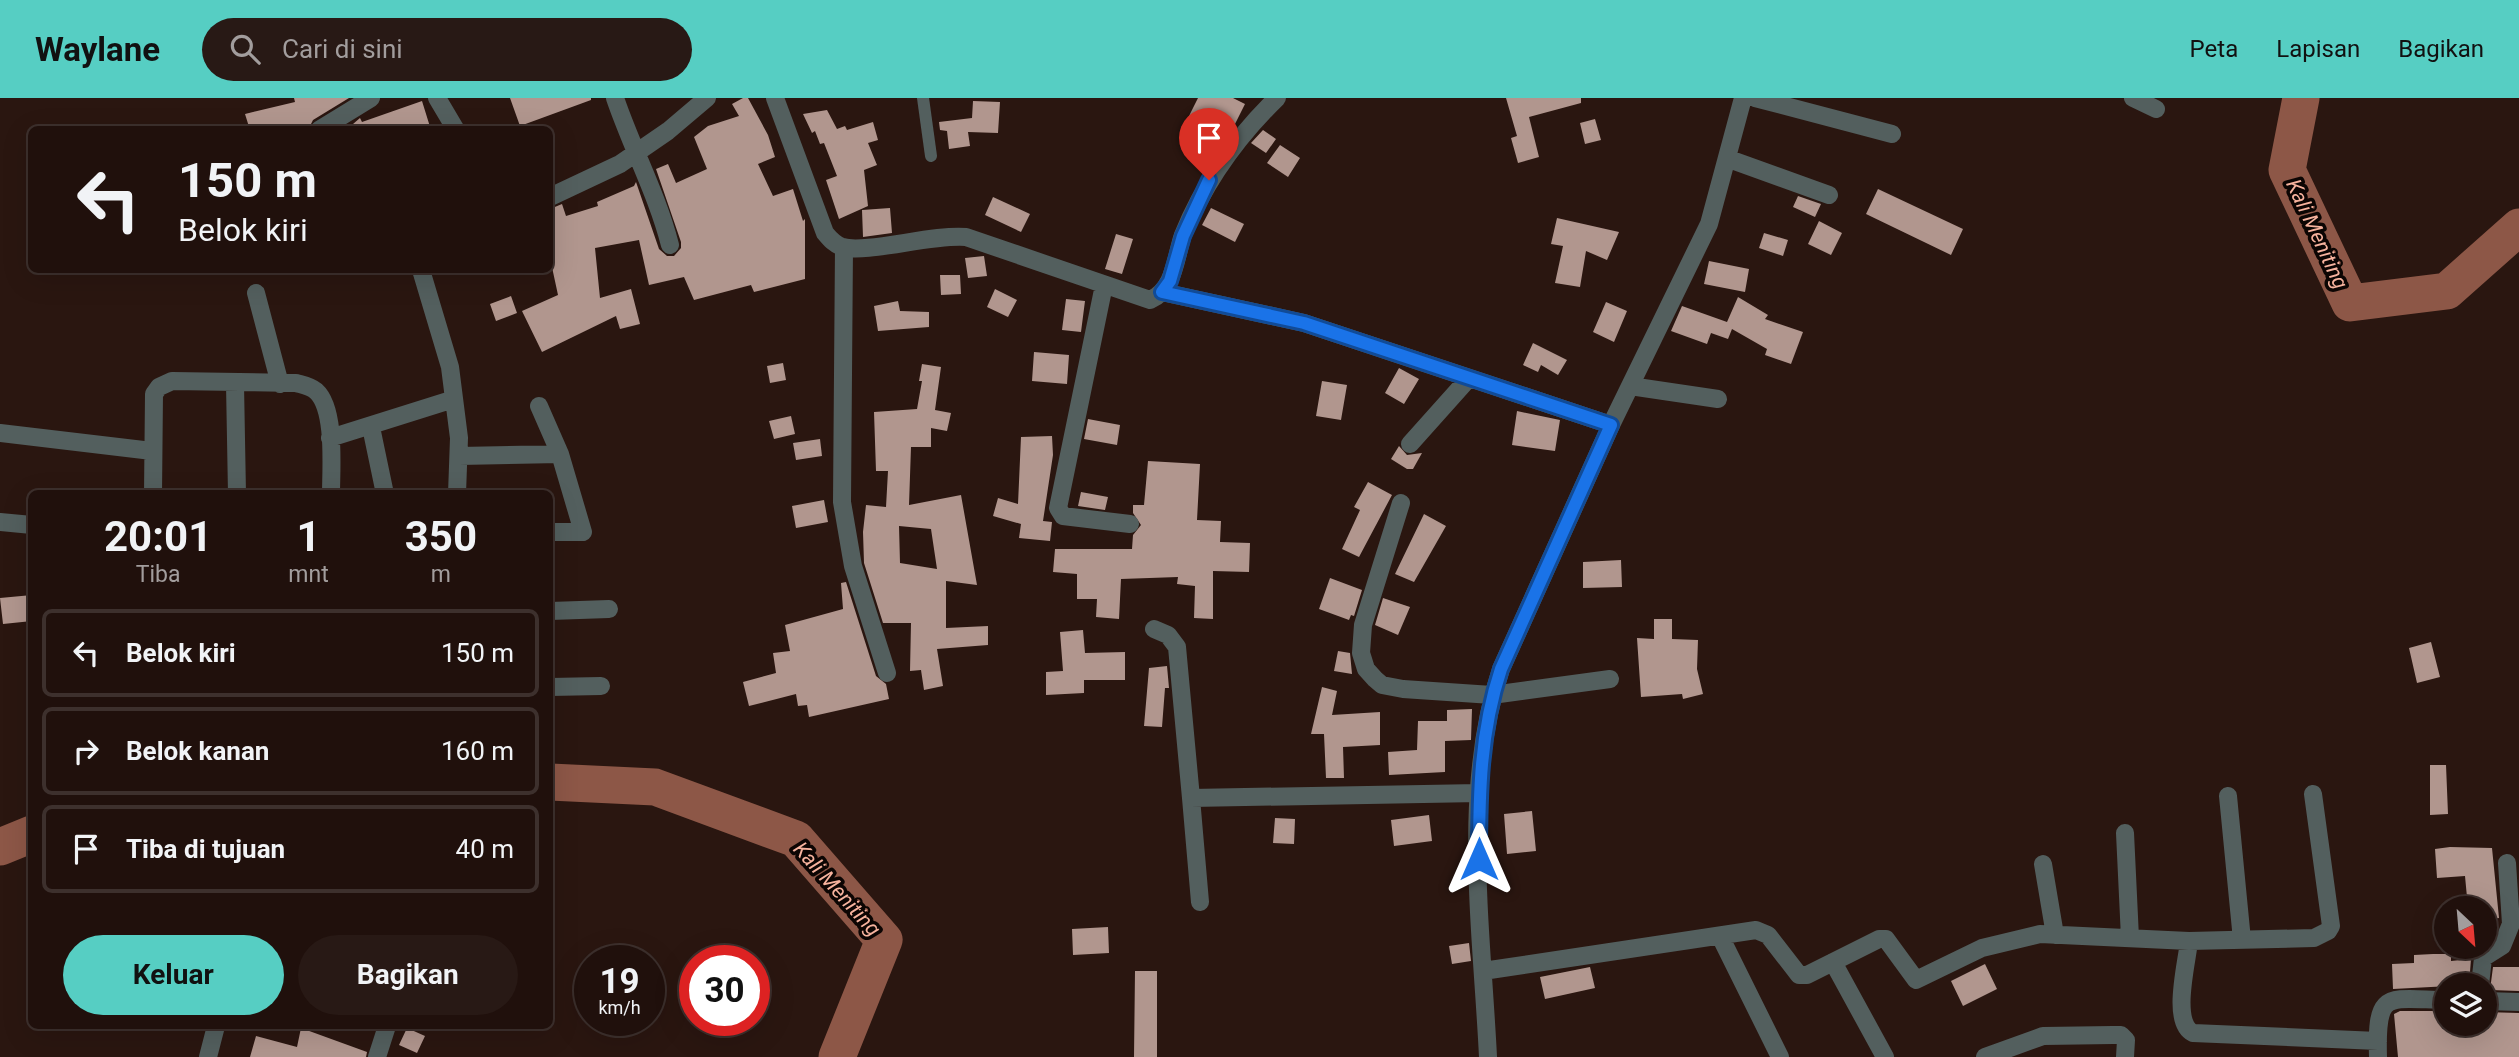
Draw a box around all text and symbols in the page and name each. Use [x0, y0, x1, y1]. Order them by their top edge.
search box [202, 18, 692, 81]
text: Waylane [35, 30, 160, 69]
icon: search [226, 30, 264, 68]
text: Cari di sini [282, 34, 403, 64]
text: Peta [2190, 35, 2238, 63]
text: Lapisan [2276, 35, 2360, 63]
text: Bagikan [2398, 35, 2484, 63]
pin [1179, 108, 1239, 180]
icon: arrive [1190, 119, 1228, 157]
text: 150 m [178, 152, 317, 209]
icon: left [63, 154, 154, 245]
water label: Kali Meniting [2281, 175, 2353, 293]
text: Belok kiri [178, 211, 308, 249]
text: 20:01 [104, 512, 212, 561]
text: 1 [296, 512, 321, 561]
text: 350 [405, 512, 477, 561]
text: Tiba [136, 561, 181, 588]
text: mnt [288, 561, 329, 588]
text: m [431, 561, 451, 588]
icon: left [67, 634, 105, 672]
text: Belok kiri [126, 638, 236, 668]
text: 150 m [441, 638, 514, 668]
icon: right [67, 732, 105, 770]
text: Belok kanan [126, 736, 269, 766]
text: 160 m [441, 736, 514, 766]
position arrow [1442, 822, 1516, 896]
icon: arrive [67, 830, 105, 868]
text: Tiba di tujuan [126, 834, 285, 864]
text: 40 m [456, 834, 514, 864]
water label: Kali Meniting [789, 837, 885, 941]
north arrow [2434, 896, 2497, 959]
map controls [2434, 896, 2497, 1036]
button: Keluar [63, 935, 284, 1015]
button: Bagikan [298, 935, 518, 1015]
speed limit sign: 30 [679, 945, 770, 1036]
text: 19 [599, 961, 640, 1002]
button: layers [2434, 973, 2497, 1036]
text: km/h [598, 997, 641, 1018]

